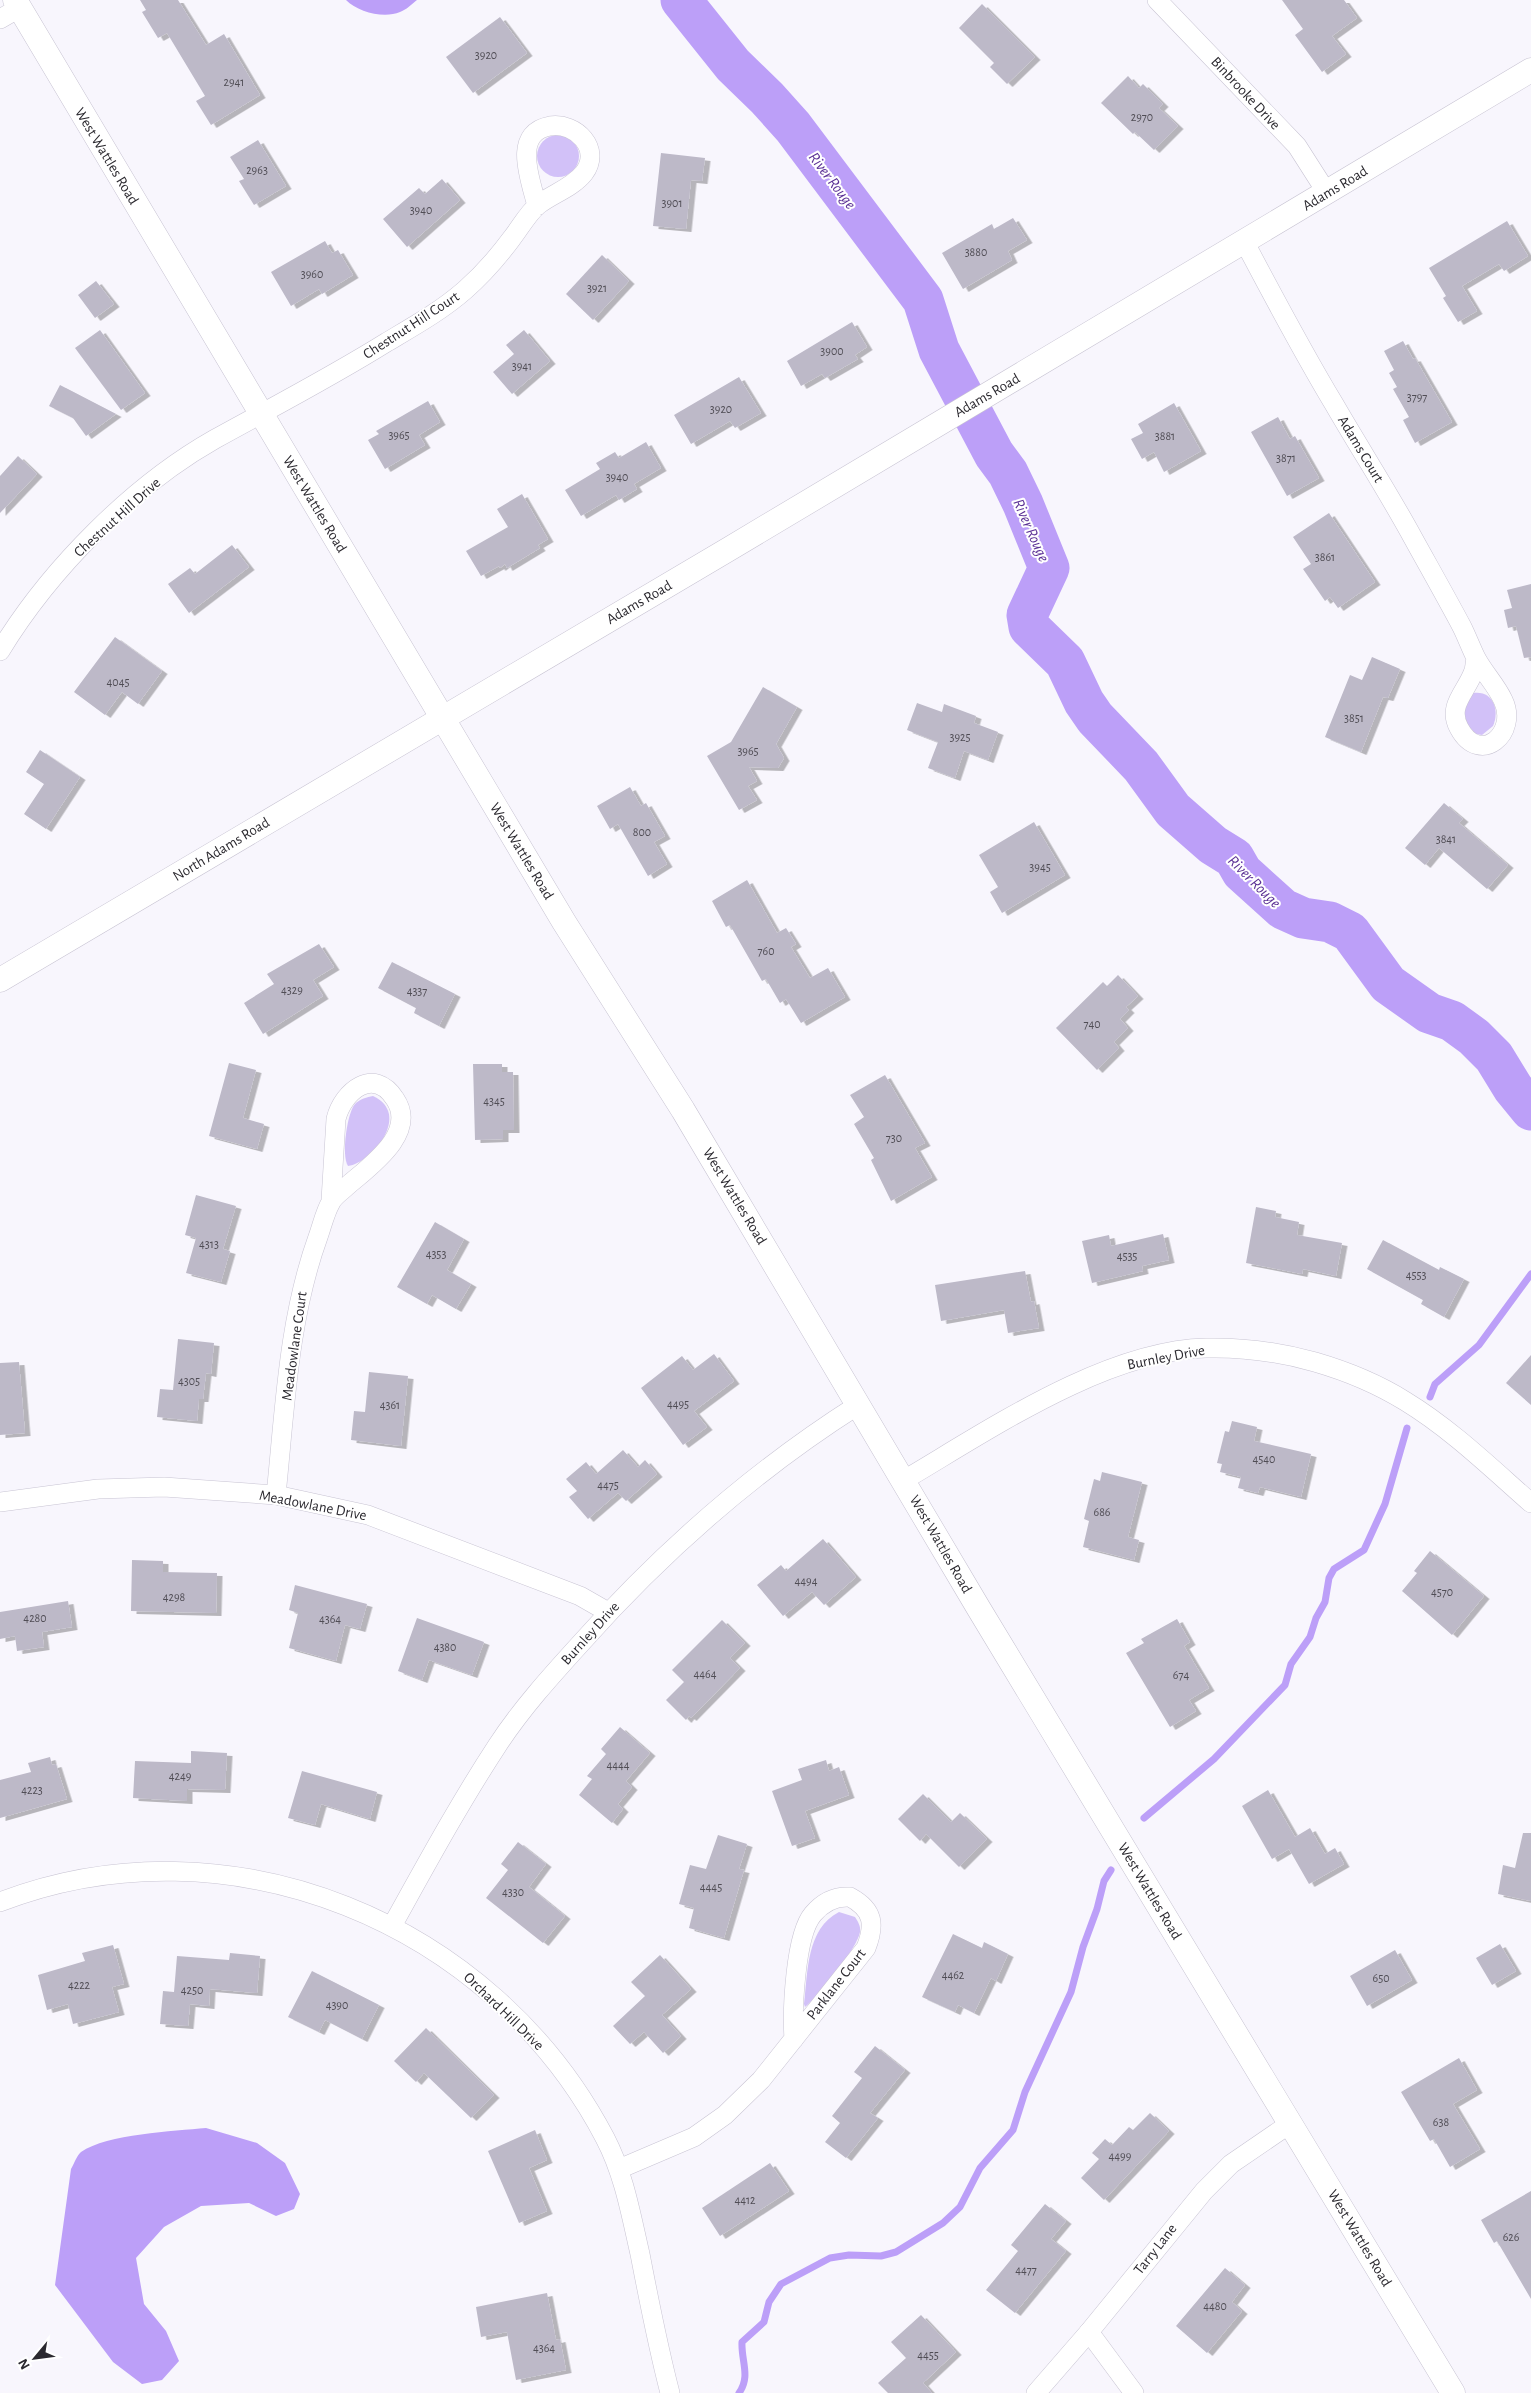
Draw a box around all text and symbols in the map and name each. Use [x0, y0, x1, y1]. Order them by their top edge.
house number: 3920 [475, 49, 497, 61]
street label: Binbrooke Drive [1208, 54, 1283, 133]
house number: 2941 [223, 76, 245, 88]
street label: West Wattles Road [72, 105, 141, 207]
house number: 2970 [1131, 111, 1153, 123]
water label: River Rouge [806, 149, 859, 212]
street label: Adams Road [1300, 163, 1371, 214]
house number: 2963 [246, 164, 268, 176]
house number: 3901 [661, 197, 683, 209]
house number: 3940 [410, 204, 432, 216]
house number: 3880 [965, 246, 987, 258]
house number: 3960 [301, 268, 323, 280]
house number: 3921 [587, 282, 607, 294]
street label: Chestnut Hill Court [361, 289, 462, 362]
house number: 3900 [820, 345, 844, 357]
house number: 3941 [512, 360, 532, 372]
street label: Adams Road [952, 371, 1023, 420]
house number: 3797 [1407, 391, 1427, 403]
house number: 3920 [710, 403, 732, 415]
street label: Adams Court [1335, 413, 1386, 485]
house number: 3965 [388, 429, 410, 441]
house number: 3881 [1155, 430, 1175, 442]
house number: 3871 [1276, 452, 1296, 464]
street label: West Wattles Road [280, 453, 349, 555]
house number: 3940 [606, 471, 628, 483]
street label: Chestnut Hill Drive [71, 475, 163, 560]
water label: River Rouge [1010, 497, 1052, 564]
house number: 3861 [1315, 551, 1335, 563]
street label: Adams Road [604, 578, 675, 627]
house number: 4045 [107, 676, 129, 688]
house number: 3851 [1344, 712, 1364, 724]
house number: 3925 [949, 731, 971, 743]
house number: 3965 [737, 745, 759, 757]
street label: West Wattles Road [487, 800, 556, 902]
street label: North Adams Road [170, 815, 272, 884]
house number: 800 [633, 826, 651, 838]
house number: 3841 [1436, 833, 1456, 845]
water label: River Rouge [1225, 852, 1284, 911]
house number: 3945 [1029, 861, 1051, 873]
house number: 760 [758, 945, 774, 957]
house number: 4329 [281, 984, 303, 996]
house number: 4337 [407, 985, 427, 997]
house number: 740 [1083, 1018, 1101, 1030]
house number: 4345 [483, 1095, 505, 1107]
house number: 730 [886, 1132, 902, 1144]
street label: West Wattles Road [700, 1145, 769, 1247]
house number: 4313 [199, 1238, 219, 1250]
house number: 4353 [426, 1248, 446, 1260]
house number: 4535 [1117, 1250, 1137, 1262]
house number: 4553 [1406, 1269, 1426, 1281]
street label: Meadowlane Court [279, 1290, 310, 1402]
street label: Burnley Drive [1126, 1343, 1206, 1372]
house number: 4305 [178, 1375, 200, 1387]
house number: 4495 [667, 1398, 689, 1410]
house number: 4361 [380, 1399, 400, 1411]
house number: 4540 [1253, 1453, 1275, 1465]
house number: 4475 [597, 1479, 619, 1491]
street label: Meadowlane Drive [258, 1488, 368, 1523]
street label: West Wattles Road [907, 1493, 975, 1596]
house number: 686 [1094, 1506, 1111, 1518]
house number: 4494 [795, 1575, 818, 1587]
house number: 4570 [1431, 1586, 1453, 1598]
house number: 4298 [163, 1591, 186, 1603]
street label: Burnley Drive [558, 1599, 622, 1668]
house number: 4280 [23, 1612, 47, 1624]
house number: 4364 [319, 1613, 341, 1625]
house number: 4380 [434, 1641, 456, 1653]
house number: 4464 [694, 1668, 717, 1680]
house number: 674 [1173, 1669, 1189, 1681]
house number: 4444 [606, 1759, 630, 1771]
house number: 4249 [169, 1770, 192, 1782]
house number: 4223 [21, 1784, 43, 1796]
street label: West Wattles Road [1115, 1840, 1184, 1942]
house number: 4445 [700, 1881, 722, 1893]
house number: 4330 [502, 1886, 524, 1898]
street label: Parklane Court [804, 1946, 869, 2023]
house number: 4462 [942, 1969, 965, 1981]
street label: Orchard Hill Drive [461, 1970, 547, 2053]
house number: 650 [1373, 1972, 1390, 1984]
house number: 4222 [68, 1979, 91, 1991]
house number: 4250 [181, 1984, 203, 1996]
house number: 4390 [326, 1999, 348, 2011]
house number: 638 [1433, 2116, 1449, 2128]
house number: 4499 [1109, 2150, 1132, 2162]
street label: West Wattles Road [1325, 2187, 1394, 2289]
house number: 4412 [734, 2194, 756, 2206]
street label: Tarry Lane [1131, 2221, 1180, 2277]
house number: 626 [1503, 2231, 1520, 2243]
house number: 4477 [1015, 2264, 1037, 2276]
house number: 4480 [1203, 2300, 1227, 2312]
north arrow [10, 2333, 60, 2383]
house number: 4364 [533, 2342, 555, 2354]
house number: 4455 [917, 2349, 939, 2361]
text: N [16, 2356, 33, 2371]

